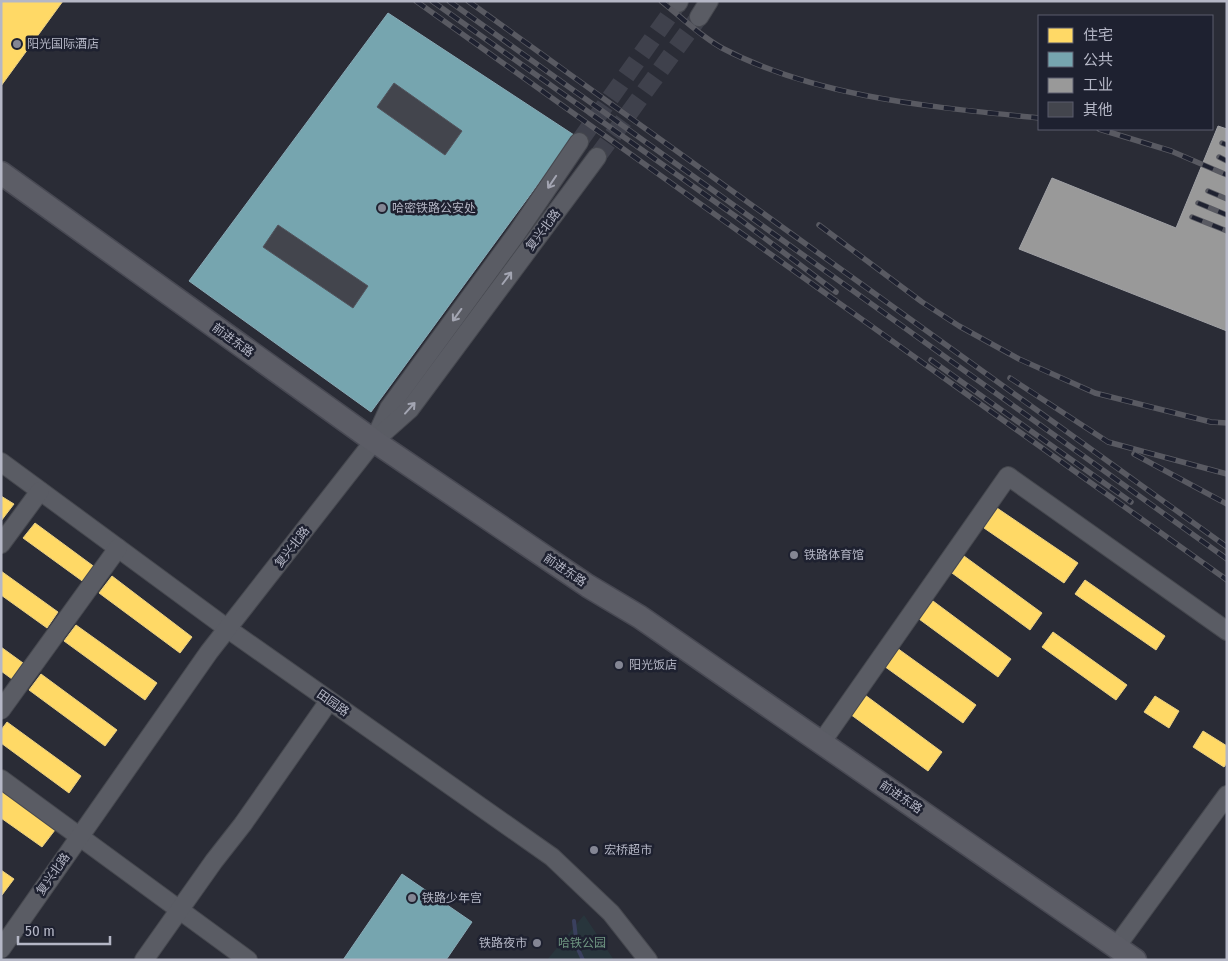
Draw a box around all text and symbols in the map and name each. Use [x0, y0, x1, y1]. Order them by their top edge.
legend [1038, 15, 1213, 130]
text: 住宅 [1083, 26, 1113, 44]
place label: 阳光国际酒店 [27, 37, 99, 51]
marker: 阳光国际酒店 [11, 38, 23, 50]
text: 公共 [1083, 51, 1113, 69]
text: 工业 [1083, 76, 1113, 94]
text: 其他 [1083, 101, 1113, 119]
one-way arrow [546, 175, 557, 189]
place label: 哈密铁路公安处 [392, 201, 476, 215]
marker: 哈密铁路公安处 [376, 202, 388, 214]
street label: 复兴北路 [523, 207, 563, 253]
one-way arrow [502, 271, 512, 285]
one-way arrow [452, 307, 463, 321]
street label: 前进东路 [209, 320, 257, 360]
one-way arrow [404, 401, 416, 414]
street label: 复兴北路 [272, 524, 312, 570]
place label: 铁路体育馆 [804, 548, 864, 562]
marker: 铁路体育馆 [788, 549, 800, 561]
street label: 前进东路 [541, 551, 589, 589]
place label: 阳光饭店 [629, 658, 677, 672]
marker: 阳光饭店 [613, 659, 625, 671]
street label: 田园路 [314, 687, 352, 719]
street label: 前进东路 [877, 778, 925, 816]
place label: 宏桥超市 [604, 843, 652, 857]
marker: 宏桥超市 [588, 844, 600, 856]
street label: 复兴北路 [33, 850, 73, 898]
place label: 铁路少年宫 [422, 891, 482, 905]
marker: 铁路少年宫 [406, 892, 418, 904]
scale bar [18, 914, 110, 946]
text: 50 m [25, 922, 55, 940]
place label: 铁路夜市 [479, 936, 527, 950]
park label: 哈铁公园 [558, 936, 606, 950]
marker: 铁路夜市 [531, 937, 543, 949]

